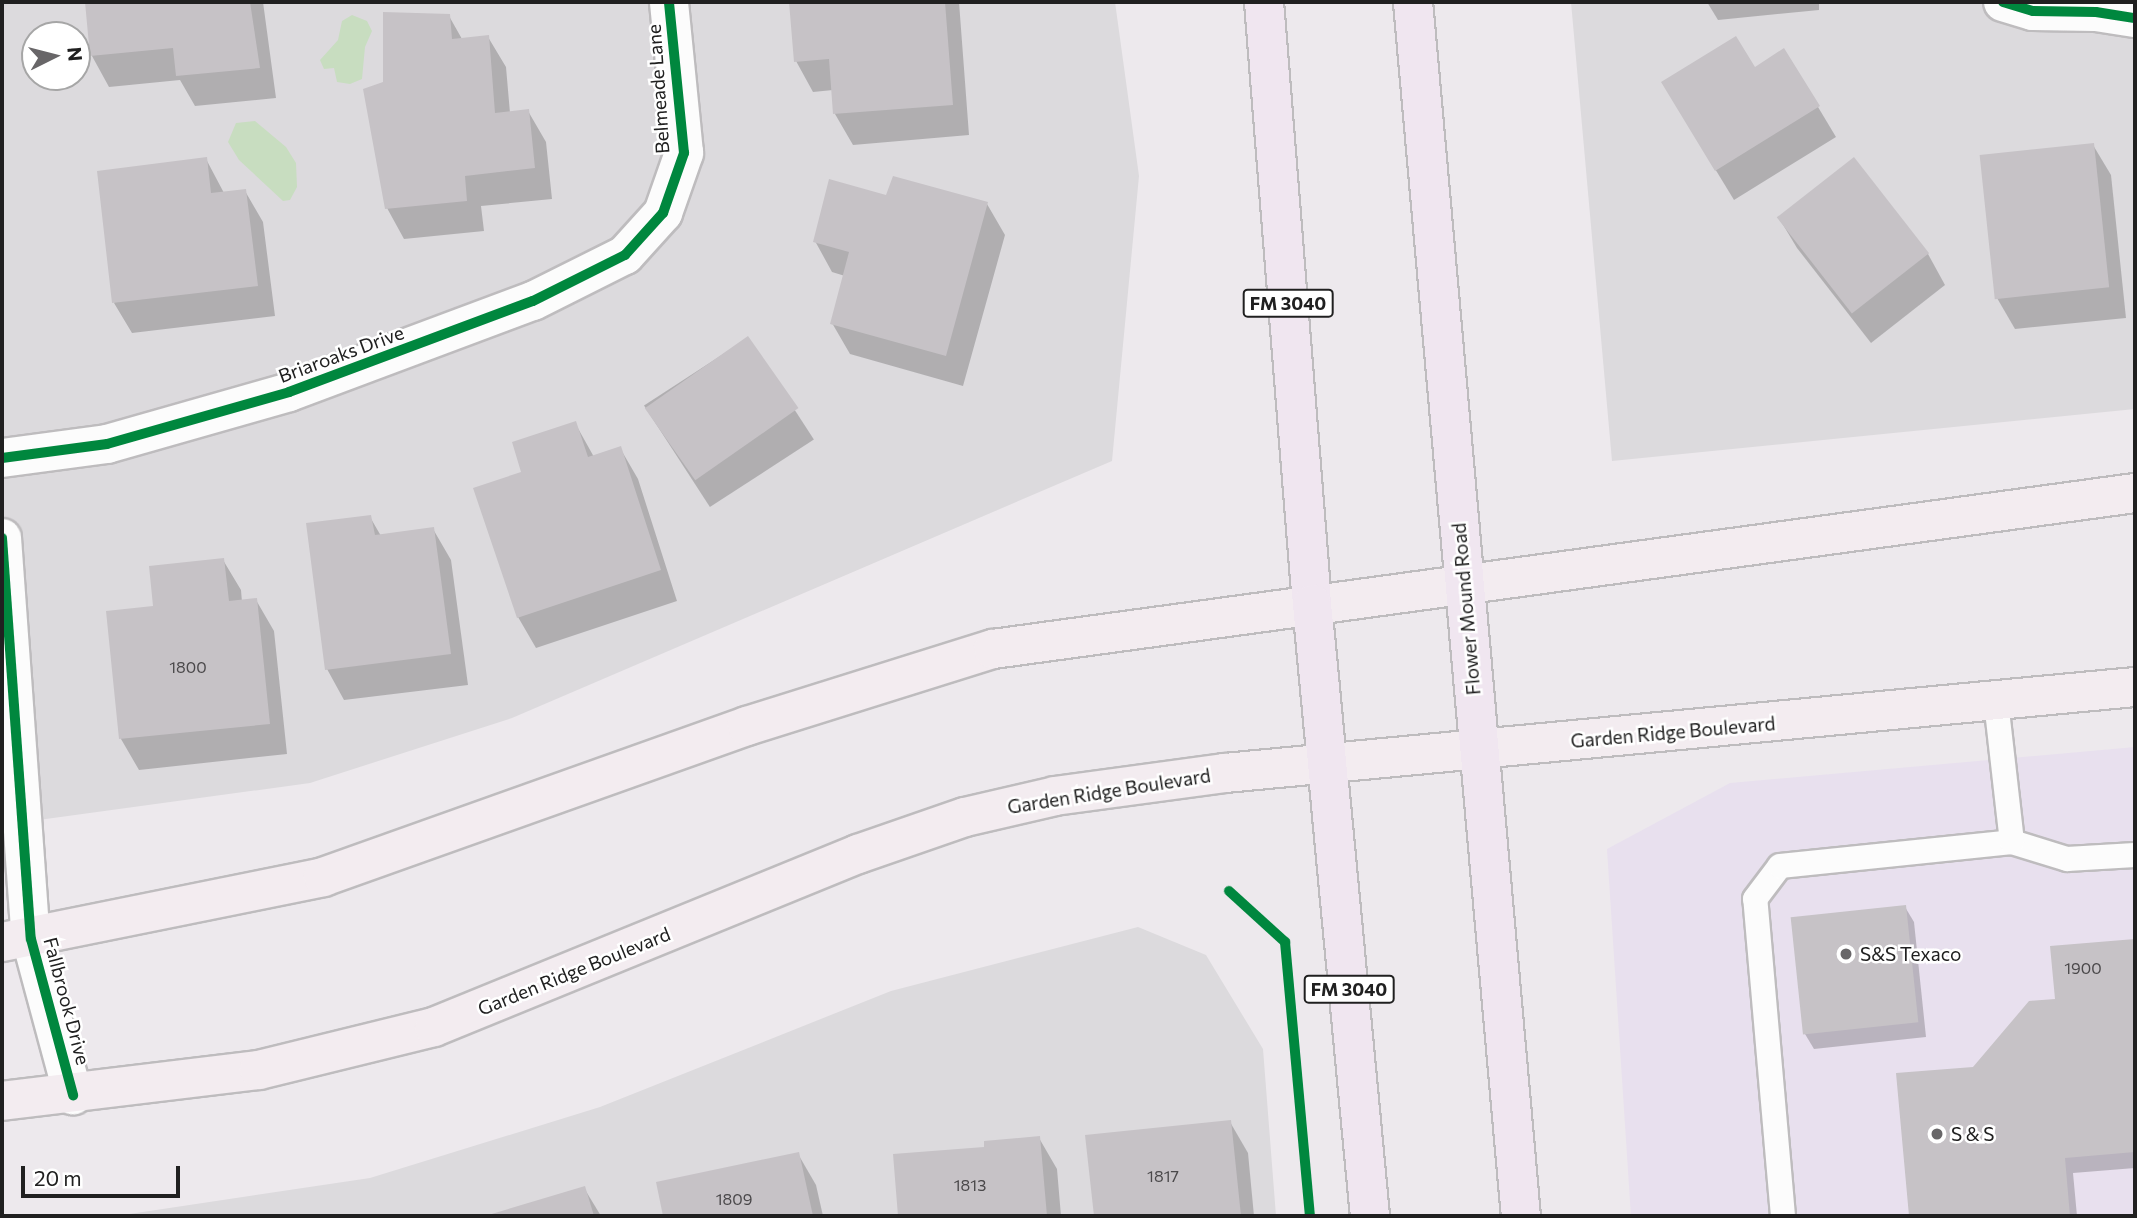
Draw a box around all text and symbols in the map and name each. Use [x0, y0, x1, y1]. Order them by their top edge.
north arrow [21, 21, 91, 91]
street label: Belmeade Lane [642, 23, 674, 155]
text: N [63, 46, 88, 62]
road number: FM 3040 [1242, 288, 1334, 318]
street label: Briaroaks Drive [275, 321, 407, 387]
street label: Flower Mound Road [1447, 522, 1485, 696]
house number: 1800 [169, 657, 207, 677]
street label: Garden Ridge Boulevard [1570, 712, 1776, 752]
street label: Garden Ridge Boulevard [1006, 764, 1212, 818]
street label: Garden Ridge Boulevard [474, 922, 674, 1020]
street label: Fallbrook Drive [39, 935, 95, 1067]
place label: S&S Texaco [1860, 943, 1961, 965]
marker: S&S Texaco [1838, 946, 1854, 962]
house number: 1900 [2064, 958, 2102, 978]
road number: FM 3040 [1304, 974, 1394, 1004]
place label: S & S [1951, 1123, 1995, 1145]
marker: S & S [1929, 1126, 1945, 1142]
scale bar [24, 1152, 184, 1196]
text: 20 m [34, 1165, 82, 1190]
house number: 1817 [1147, 1166, 1179, 1186]
house number: 1813 [954, 1175, 986, 1195]
house number: 1809 [716, 1189, 752, 1209]

